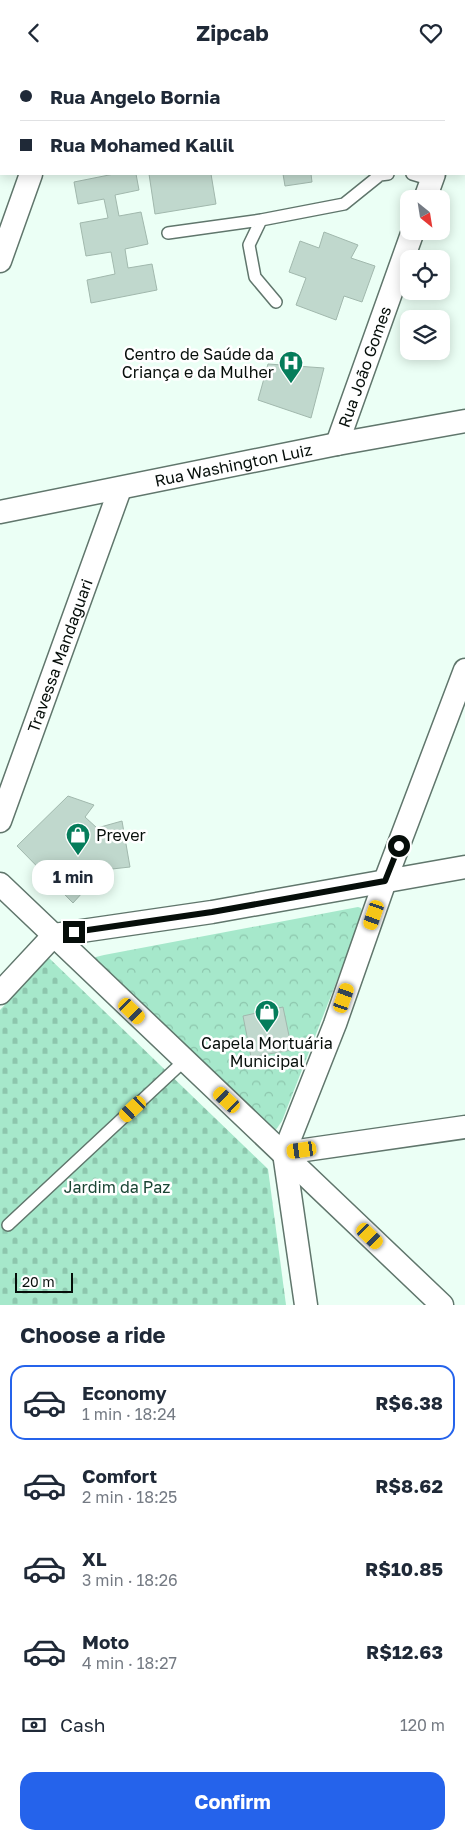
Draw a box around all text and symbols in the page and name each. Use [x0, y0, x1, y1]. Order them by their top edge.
icon: back [20, 19, 48, 47]
text: Zipcab [196, 19, 269, 46]
icon: heart [417, 19, 445, 47]
text: Rua Angelo Bornia [50, 85, 220, 108]
text: Rua Mohamed Kallil [50, 133, 234, 156]
north arrow [400, 190, 450, 240]
map controls [400, 190, 450, 360]
button: locate [400, 250, 450, 300]
street label: Rua João Gomes [334, 303, 395, 430]
button: layers [400, 310, 450, 360]
place label: Centro de Saúde da Criança e da Mulher [122, 344, 274, 382]
hospital icon: Centro de Saúde da Criança e da Mulher [278, 350, 304, 384]
street label: Rua Washington Luiz [153, 439, 314, 491]
street label: Travessa Mandaguari [23, 576, 97, 735]
shop icon: Prever [65, 822, 91, 856]
place label: Prever [96, 825, 146, 845]
route start [388, 835, 410, 857]
callout: 1 min [33, 859, 115, 895]
text: 1 min [53, 867, 93, 887]
car [362, 898, 385, 932]
route end [63, 921, 85, 943]
car [332, 981, 355, 1015]
car [115, 995, 148, 1027]
shop icon: Capela Mortuária Municipal [254, 999, 280, 1033]
place label: Capela Mortuária Municipal [201, 1033, 333, 1071]
car [210, 1084, 243, 1116]
car [116, 1093, 149, 1125]
car [286, 1140, 317, 1160]
park label: Jardim da Paz [64, 1177, 170, 1197]
car [353, 1220, 386, 1252]
scale bar [15, 1270, 72, 1293]
text: 20 m [22, 1273, 55, 1290]
text: Choose a ride [20, 1321, 166, 1348]
icon: car [22, 1380, 67, 1425]
text: Economy [82, 1381, 167, 1404]
text: R$6.38 [375, 1391, 443, 1414]
text: 1 min · 18:24 [82, 1404, 176, 1424]
icon: car [22, 1463, 67, 1508]
text: Comfort [82, 1464, 157, 1487]
text: R$8.62 [375, 1474, 443, 1497]
text: 2 min · 18:25 [82, 1487, 177, 1507]
icon: car [22, 1546, 67, 1591]
text: XL [82, 1547, 107, 1570]
text: R$10.85 [365, 1557, 443, 1580]
text: 3 min · 18:26 [82, 1570, 178, 1590]
icon: car [22, 1629, 67, 1674]
text: Moto [82, 1630, 129, 1653]
text: R$12.63 [366, 1640, 443, 1663]
text: 4 min · 18:27 [82, 1653, 177, 1673]
icon: cash [20, 1711, 48, 1739]
text: Cash [60, 1713, 105, 1736]
text: 120 m [400, 1715, 445, 1735]
button: Confirm [20, 1772, 445, 1830]

